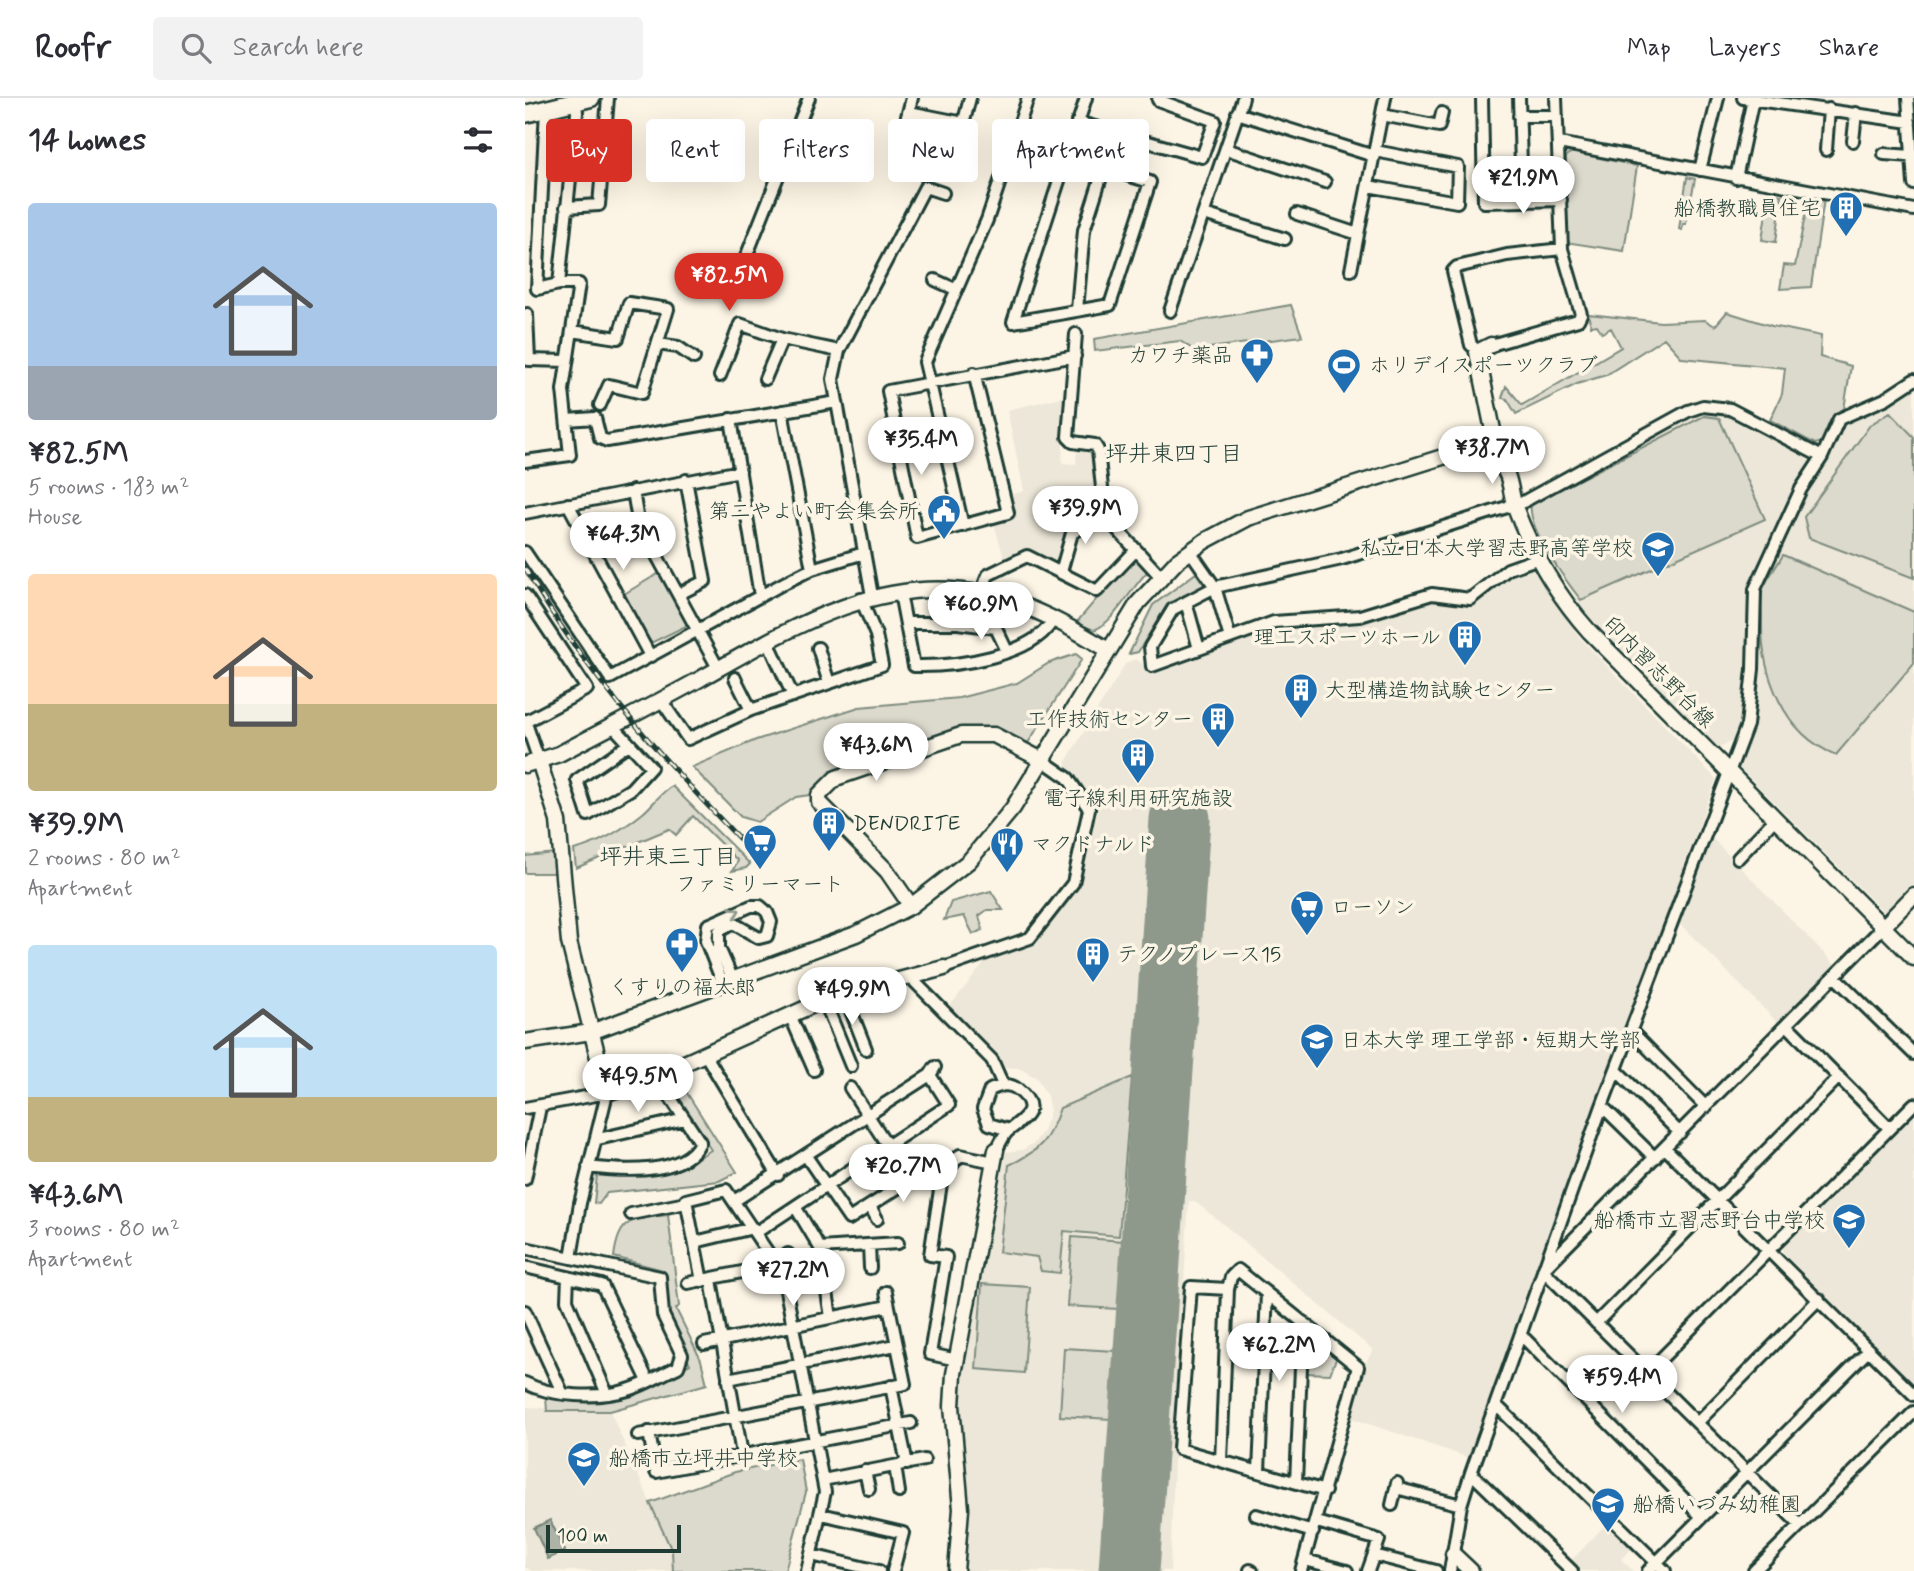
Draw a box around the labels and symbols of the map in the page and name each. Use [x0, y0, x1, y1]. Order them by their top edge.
pin: ¥21.9M [1466, 156, 1580, 216]
building icon: 船橋教職員住宅 [1827, 189, 1865, 238]
place label: 船橋教職員住宅 [1674, 195, 1821, 223]
pin: ¥82.5M [672, 254, 786, 313]
pharmacy icon: カワチ薬品 [1238, 336, 1276, 385]
place label: カワチ薬品 [1128, 342, 1233, 370]
sports icon: ホリデイスポーツクラブ [1325, 346, 1363, 395]
place label: ホリデイスポーツクラブ [1369, 352, 1598, 380]
pin: ¥35.4M [864, 418, 978, 477]
pin: ¥38.7M [1435, 426, 1549, 486]
district label: 坪井東四丁目 [1105, 440, 1243, 470]
pin: ¥39.9M [1028, 486, 1142, 546]
public building icon: 第二やよい町会集会所 [925, 492, 963, 541]
place label: 第二やよい町会集会所 [709, 498, 919, 526]
pin: ¥64.3M [566, 512, 680, 572]
school or university icon: 私立日本大学習志野高等学校 [1639, 529, 1677, 578]
place label: 私立日本大学習志野高等学校 [1360, 535, 1633, 563]
pin: ¥60.9M [924, 582, 1038, 642]
street label: 印内習志野台線 [1596, 611, 1720, 735]
building icon: 理工スポーツホール [1446, 618, 1484, 667]
place label: 理工スポーツホール [1254, 624, 1441, 652]
building icon: 大型構造物試験センター [1282, 671, 1320, 720]
place label: 大型構造物試験センター [1325, 677, 1555, 705]
building icon: 工作技術センター [1199, 700, 1237, 749]
place label: 工作技術センター [1026, 706, 1193, 734]
pin: ¥43.6M [819, 724, 933, 783]
building icon: 電子線利用研究施設 [1119, 736, 1157, 785]
place label: 電子線利用研究施設 [1044, 785, 1233, 813]
building icon: DENDRITE [810, 804, 848, 853]
place label: DENDRITE [853, 810, 960, 838]
supermarket icon: ファミリーマート [741, 822, 779, 871]
restaurant icon: マクドナルド [988, 825, 1026, 874]
place label: マクドナルド [1031, 831, 1155, 859]
district label: 坪井東三丁目 [599, 843, 737, 873]
place label: ファミリーマート [676, 871, 844, 899]
supermarket icon: ローソン [1288, 888, 1326, 937]
place label: ローソン [1331, 894, 1415, 922]
one-way arrow [729, 907, 741, 921]
pharmacy icon: くすりの福太郎 [663, 925, 701, 974]
building icon: テクノプレース15 [1074, 935, 1112, 984]
place label: テクノプレース15 [1117, 941, 1281, 969]
pin: ¥49.9M [795, 968, 909, 1027]
place label: くすりの福太郎 [609, 974, 756, 1002]
school or university icon: 日本大学 理工学部・短期大学部 [1298, 1021, 1336, 1070]
place label: 日本大学 理工学部・短期大学部 [1341, 1027, 1641, 1055]
pin: ¥49.5M [581, 1054, 695, 1114]
pin: ¥20.7M [846, 1144, 960, 1204]
school or university icon: 船橋市立習志野台中学校 [1830, 1201, 1868, 1250]
place label: 船橋市立習志野台中学校 [1594, 1207, 1825, 1235]
pin: ¥27.2M [736, 1248, 850, 1308]
pin: ¥62.2M [1222, 1324, 1336, 1383]
pin: ¥59.4M [1565, 1356, 1679, 1415]
school or university icon: 船橋市立坪井中学校 [565, 1439, 603, 1488]
place label: 船橋市立坪井中学校 [609, 1445, 798, 1473]
school or university icon: 船橋いづみ幼稚園 [1589, 1485, 1627, 1534]
place label: 船橋いづみ幼稚園 [1633, 1491, 1801, 1519]
scale bar [546, 1522, 681, 1554]

